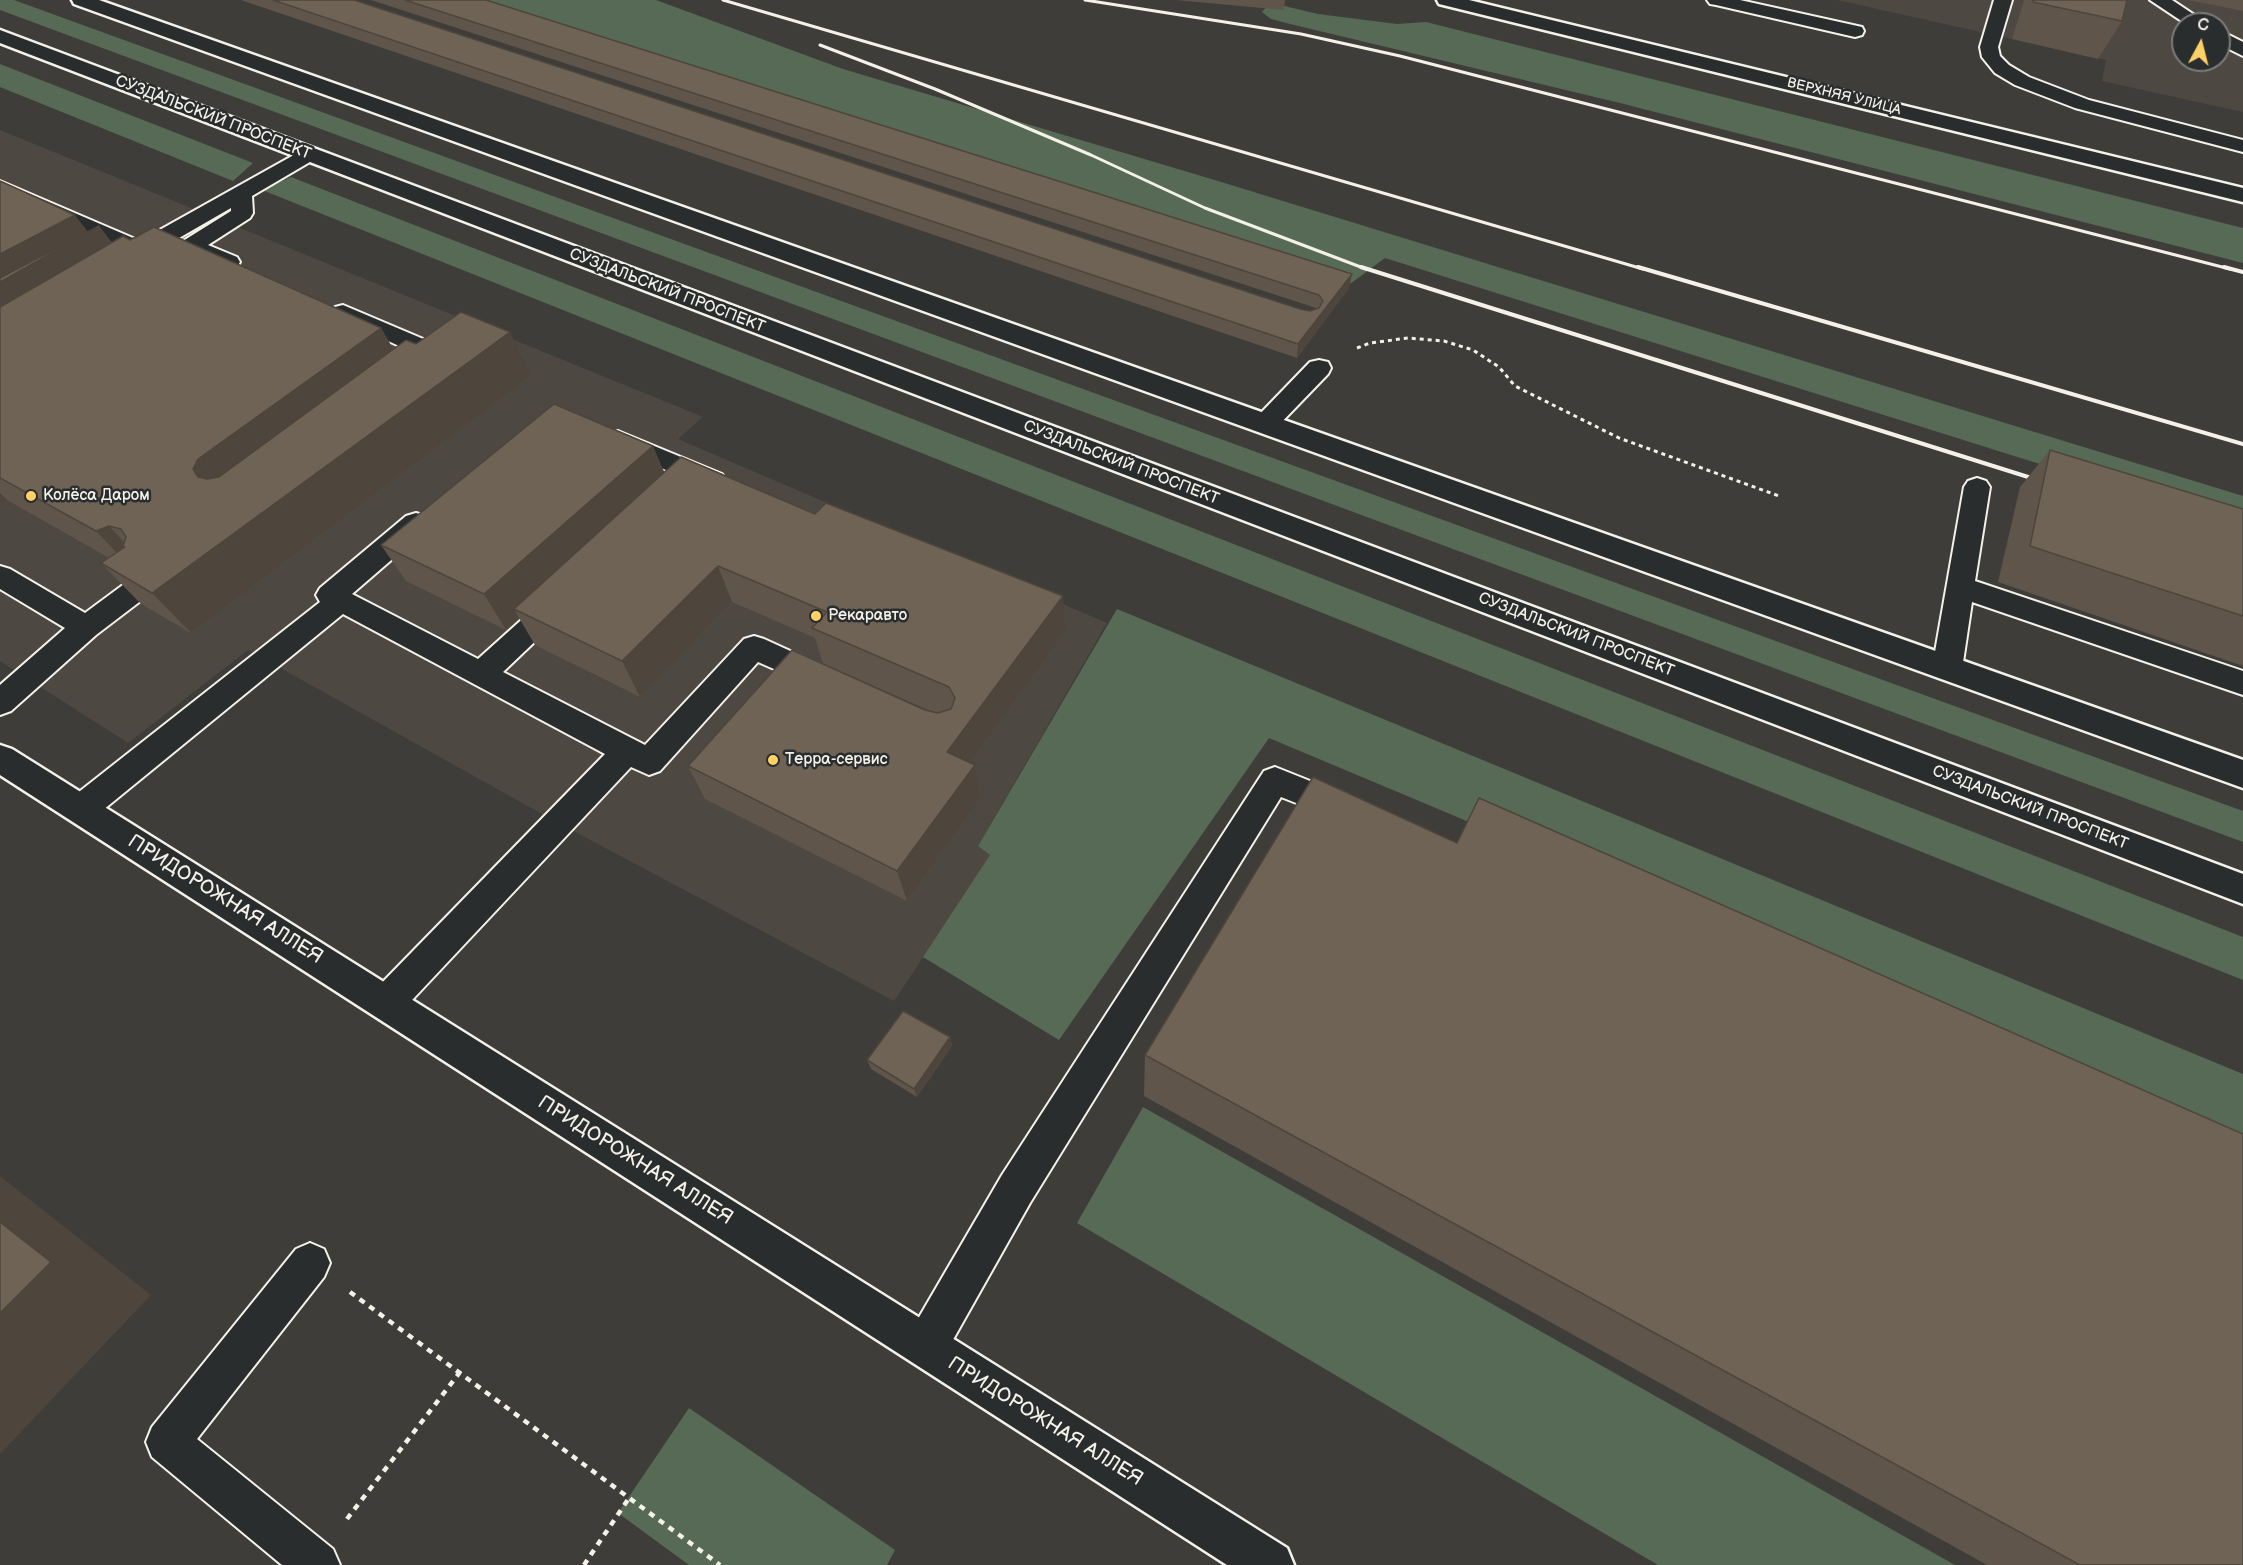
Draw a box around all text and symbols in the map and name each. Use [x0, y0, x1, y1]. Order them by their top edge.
north arrow [2171, 12, 2231, 72]
text: С [2196, 16, 2210, 36]
street label: СУЗДАЛЬСКИЙ ПРОСПЕКТ [112, 72, 314, 164]
street label: ВЕРХНЯЯ УЛИЦА [1785, 75, 1903, 119]
street label: СУЗДАЛЬСКИЙ ПРОСПЕКТ [566, 245, 768, 337]
street label: СУЗДАЛЬСКИЙ ПРОСПЕКТ [1020, 417, 1222, 509]
place label: Колёса Даром [43, 486, 150, 506]
marker: Колёса Даром [24, 489, 38, 503]
street label: СУЗДАЛЬСКИЙ ПРОСПЕКТ [1475, 589, 1677, 681]
place label: Рекаравто [828, 606, 907, 626]
marker: Рекаравто [809, 609, 823, 623]
place label: Терра-сервис [785, 750, 888, 770]
marker: Терра-сервис [766, 753, 780, 767]
street label: СУЗДАЛЬСКИЙ ПРОСПЕКТ [1929, 762, 2131, 854]
street label: ПРИДОРОЖНАЯ АЛЛЕЯ [123, 830, 327, 970]
street label: ПРИДОРОЖНАЯ АЛЛЕЯ [533, 1091, 737, 1231]
street label: ПРИДОРОЖНАЯ АЛЛЕЯ [943, 1352, 1147, 1492]

